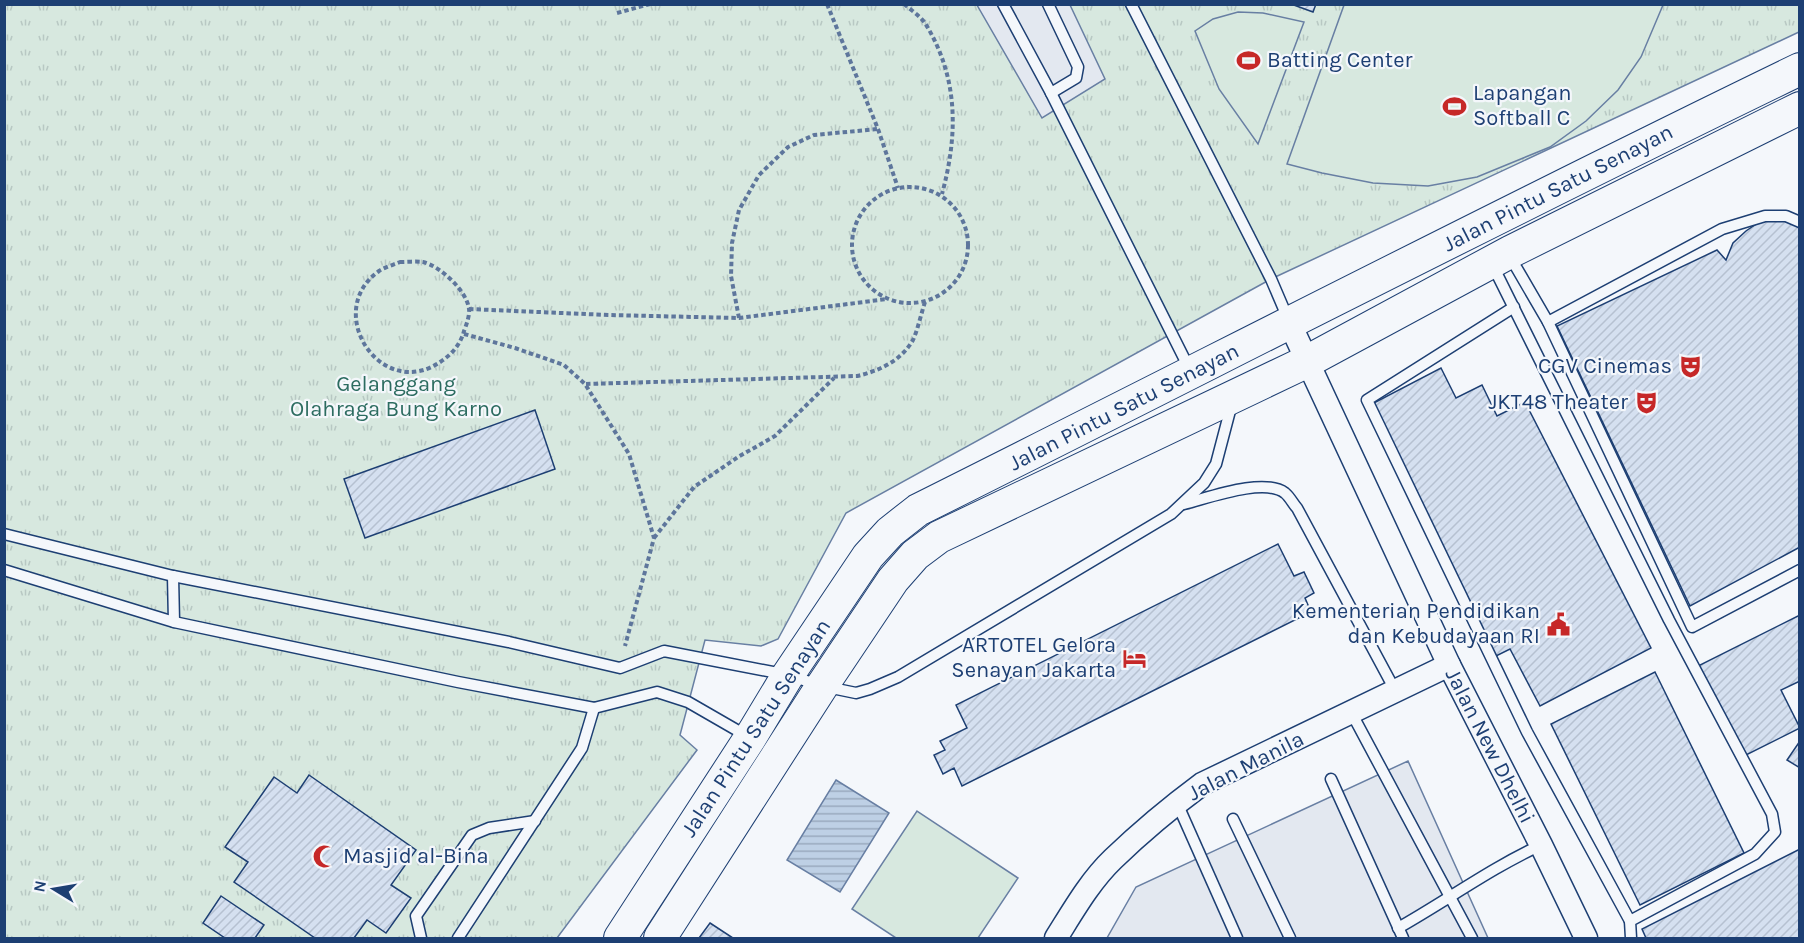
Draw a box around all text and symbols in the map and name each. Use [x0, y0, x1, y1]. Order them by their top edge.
sports icon: Batting Center [1236, 47, 1262, 73]
place label: Batting Center [1267, 47, 1412, 73]
place label: Lapangan Softball C [1473, 80, 1571, 131]
sports icon: Lapangan Softball C [1442, 93, 1468, 119]
street label: Jalan Pintu Satu Senayan [1439, 119, 1677, 257]
street label: Jalan Pintu Satu Senayan [1005, 338, 1243, 476]
place label: CGV Cinemas [1538, 353, 1672, 379]
theatre icon: CGV Cinemas [1677, 353, 1703, 379]
park label: Gelanggang Olahraga Bung Karno [290, 371, 502, 422]
place label: JKT48 Theater [1488, 389, 1628, 415]
theatre icon: JKT48 Theater [1633, 389, 1659, 415]
place label: Kementerian Pendidikan dan Kebudayaan RI [1292, 598, 1540, 649]
public building icon: Kementerian Pendidikan dan Kebudayaan RI [1545, 611, 1571, 637]
street label: Jalan Pintu Satu Senayan [676, 614, 836, 842]
place label: ARTOTEL Gelora Senayan Jakarta [951, 632, 1116, 683]
hotel icon: ARTOTEL Gelora Senayan Jakarta [1121, 645, 1147, 671]
street label: Jalan New Dhelhi [1440, 664, 1540, 828]
street label: Jalan Manila [1184, 726, 1308, 806]
mosque icon: Masjid al-Bina [312, 843, 338, 869]
place label: Masjid al-Bina [343, 843, 489, 869]
north arrow [24, 859, 84, 919]
text: N [29, 879, 50, 894]

